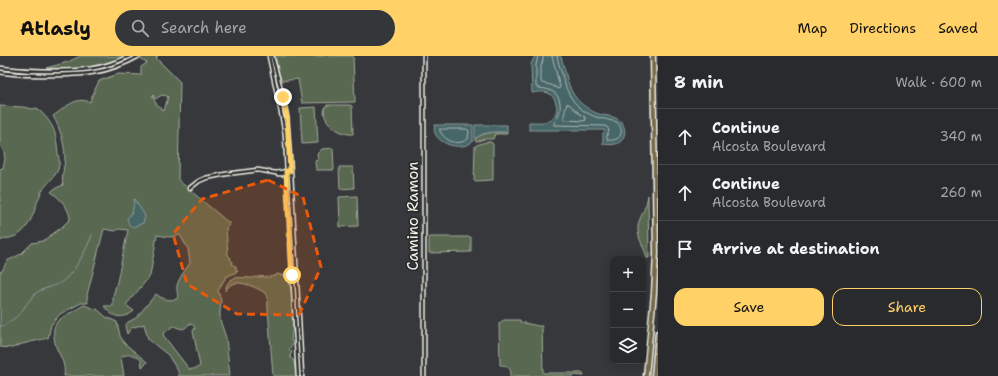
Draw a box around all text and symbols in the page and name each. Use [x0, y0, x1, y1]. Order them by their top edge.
search box [115, 10, 395, 46]
text: Atlasly [20, 16, 91, 41]
icon: search [129, 17, 151, 39]
text: Search here [161, 18, 247, 38]
text: Map [798, 19, 828, 37]
text: Directions [850, 19, 916, 37]
text: Saved [938, 19, 978, 37]
text: 8 min [674, 71, 724, 93]
text: Walk · 600 m [896, 74, 982, 91]
route end [274, 88, 292, 106]
text: Continue [712, 118, 780, 138]
icon: ahead [674, 126, 696, 148]
text: 340 m [940, 128, 982, 145]
text: Alcosta Boulevard [712, 138, 826, 155]
street label: Camino Ramon [403, 162, 423, 270]
text: Continue [712, 174, 780, 194]
icon: ahead [674, 182, 696, 204]
text: 260 m [940, 184, 982, 201]
text: Alcosta Boulevard [712, 194, 826, 211]
icon: arrive [674, 238, 696, 260]
text: Arrive at destination [712, 239, 880, 259]
map controls [610, 256, 646, 364]
button: + [610, 256, 646, 292]
route start [283, 266, 301, 284]
button: Save [674, 288, 824, 326]
button: Share [832, 288, 982, 326]
button: − [610, 292, 646, 328]
button: layers [610, 328, 646, 364]

